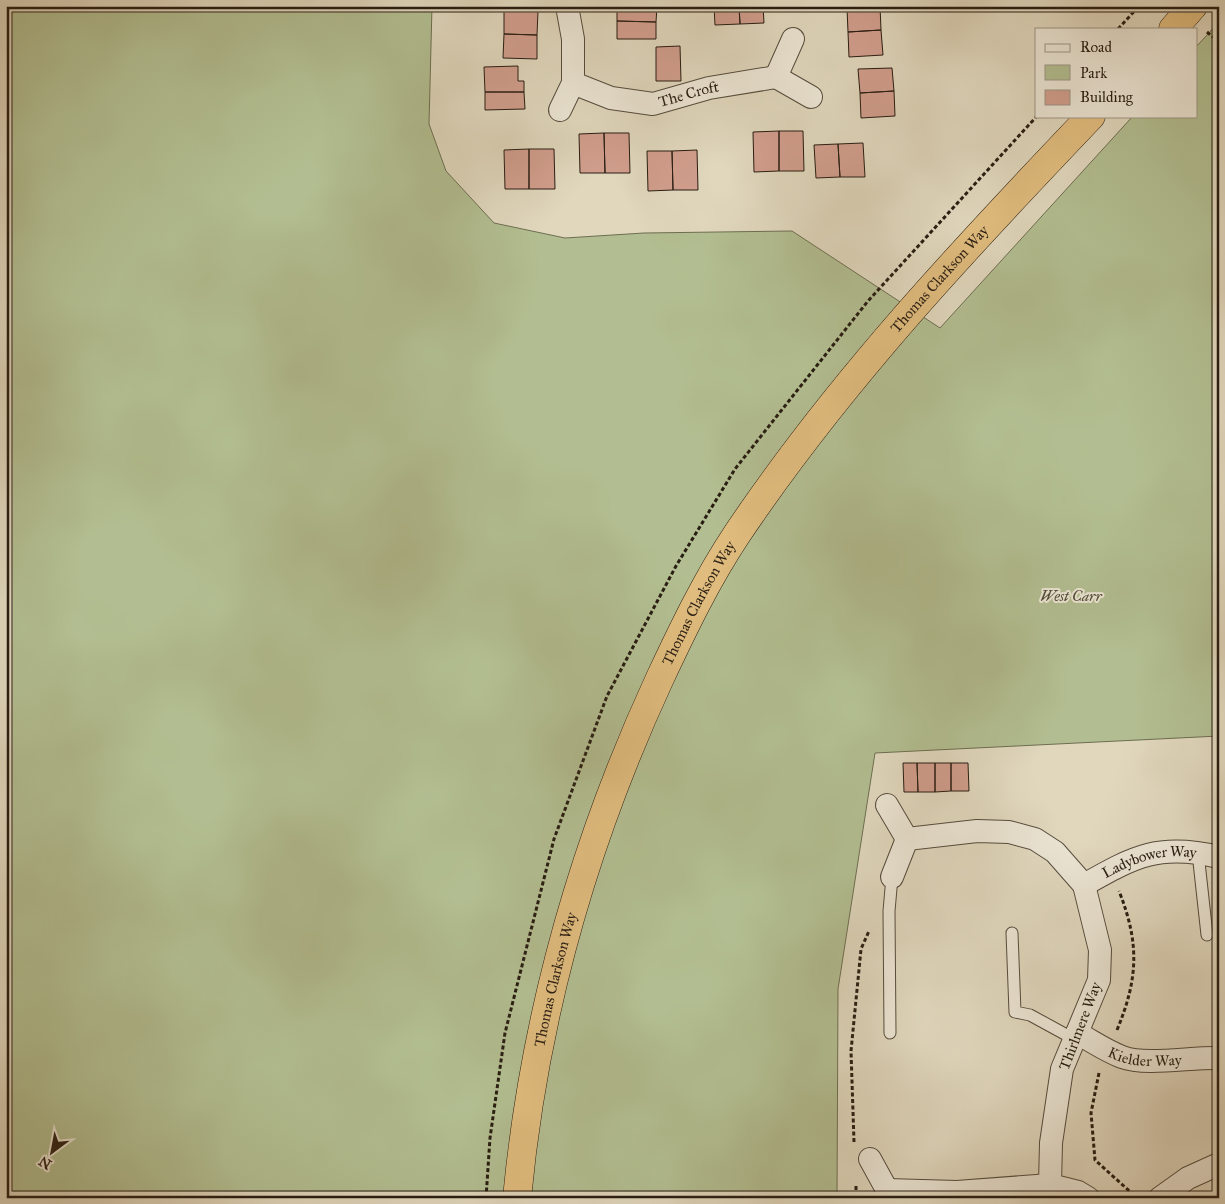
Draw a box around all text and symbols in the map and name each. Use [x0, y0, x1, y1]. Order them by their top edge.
legend [1035, 28, 1198, 118]
text: Road [1080, 38, 1112, 56]
text: Park [1080, 64, 1107, 82]
street label: The Croft [657, 77, 721, 111]
text: Building [1080, 88, 1134, 106]
street label: Thomas Clarkson Way [887, 221, 993, 337]
street label: Thomas Clarkson Way [658, 537, 740, 668]
park label: West Carr [1040, 587, 1102, 605]
street label: Ladybower Way [1099, 842, 1199, 882]
street label: Thomas Clarkson Way [530, 909, 581, 1049]
street label: Thirlmere Way [1055, 979, 1105, 1073]
street label: Kielder Way [1105, 1043, 1183, 1070]
north arrow [28, 1126, 78, 1176]
text: N [36, 1152, 55, 1173]

